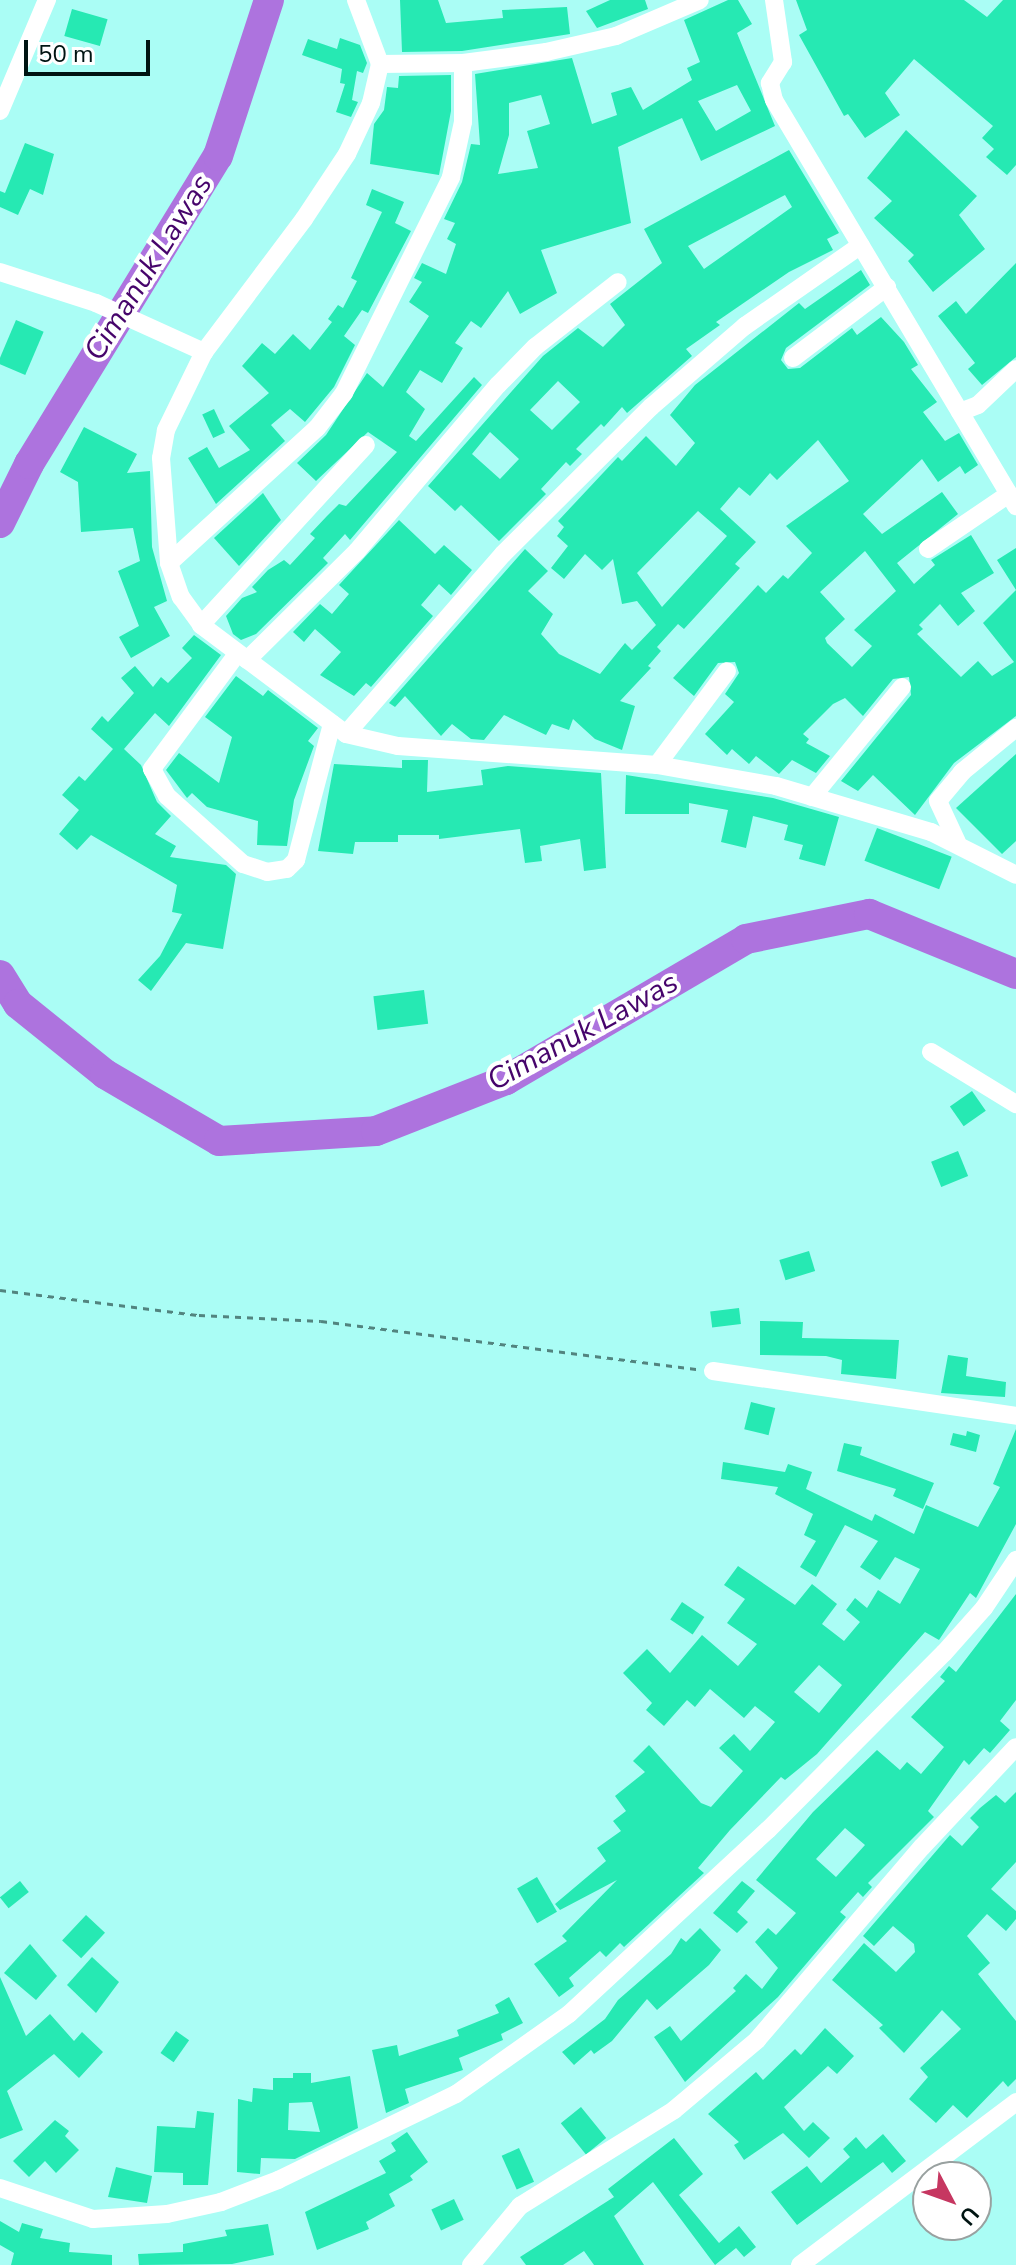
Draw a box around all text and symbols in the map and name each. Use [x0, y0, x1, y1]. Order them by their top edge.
scale bar [28, 24, 154, 74]
text: 50 m [38, 38, 94, 70]
water label: Cimanuk Lawas [77, 168, 221, 368]
water label: Cimanuk Lawas [481, 965, 685, 1099]
north arrow [912, 2161, 992, 2241]
text: U [952, 2199, 985, 2231]

